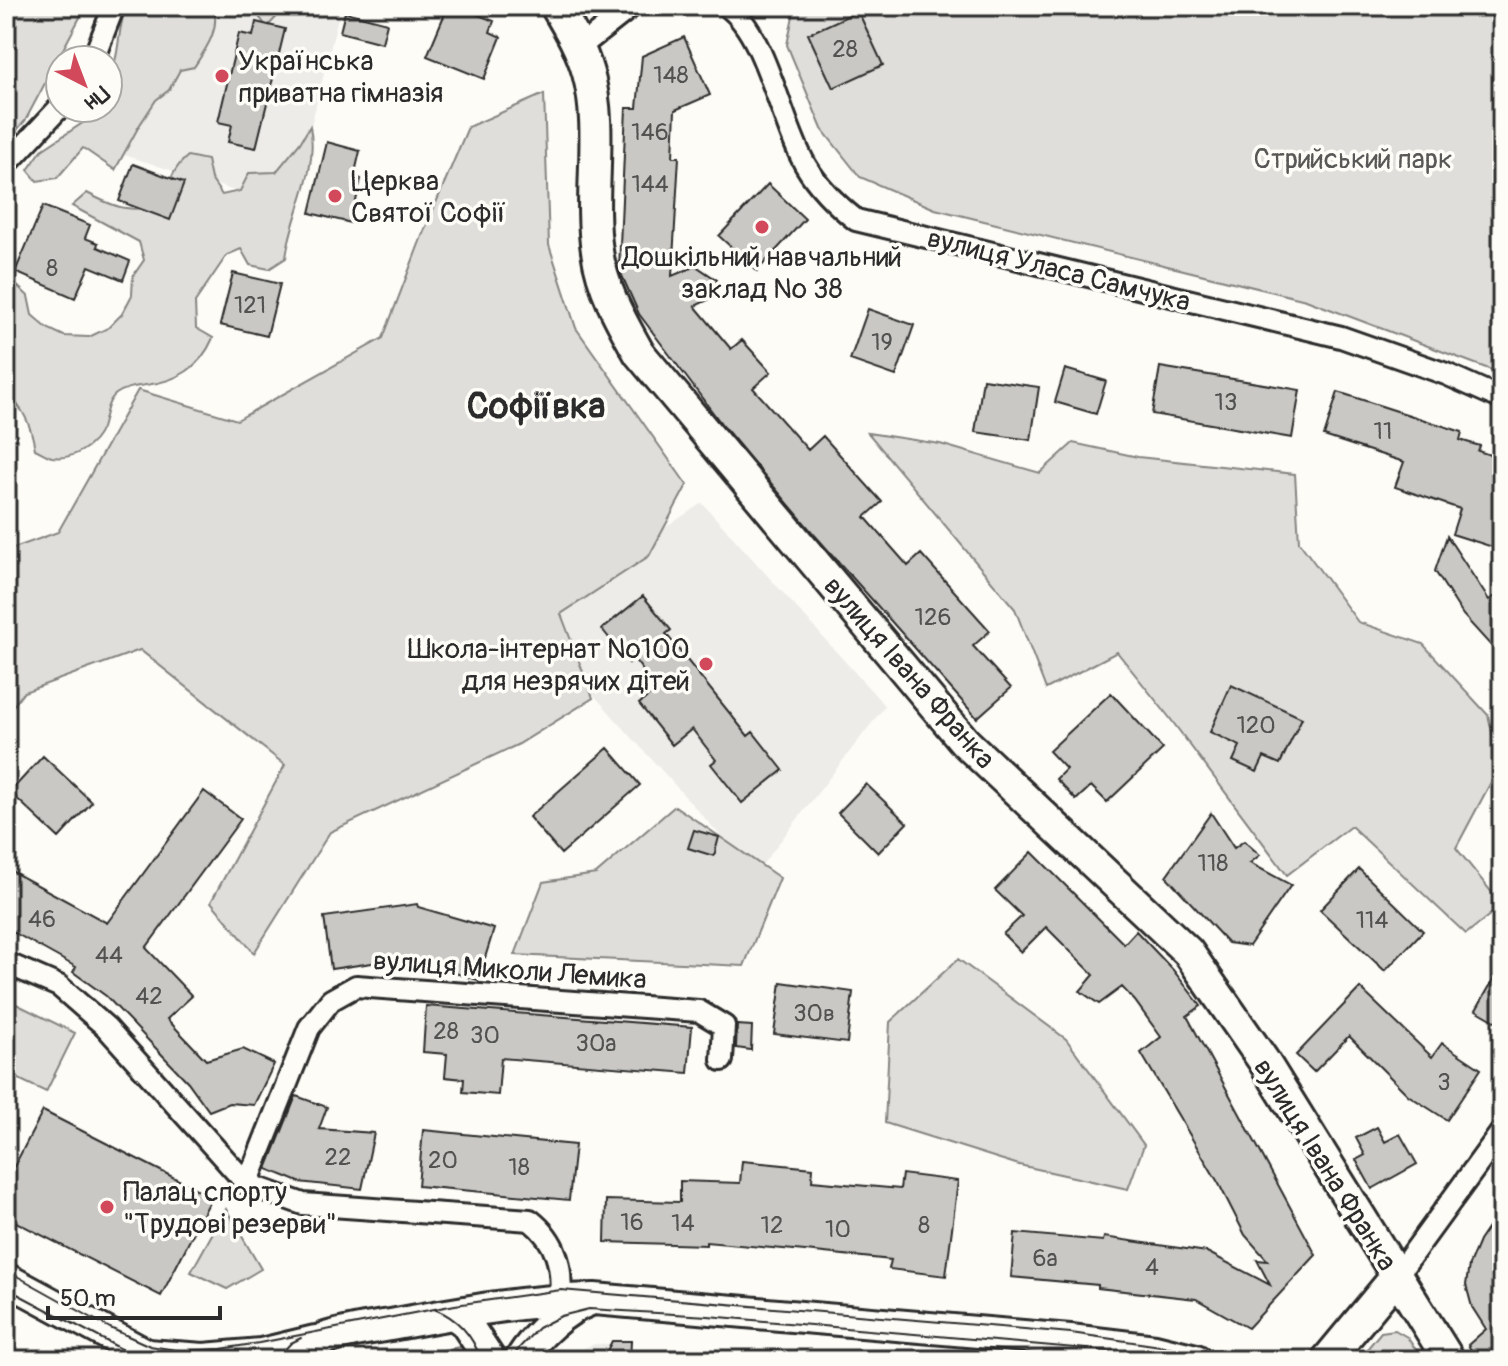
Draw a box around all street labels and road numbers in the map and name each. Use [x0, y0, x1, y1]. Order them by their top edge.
street label: вулиця Уласа Самчука [923, 221, 1194, 320]
street label: вулиця Івана Франка [816, 569, 1002, 777]
street label: вулиця Миколи Лемика [372, 943, 648, 998]
street label: вулиця Івана Франка [1245, 1052, 1404, 1277]

